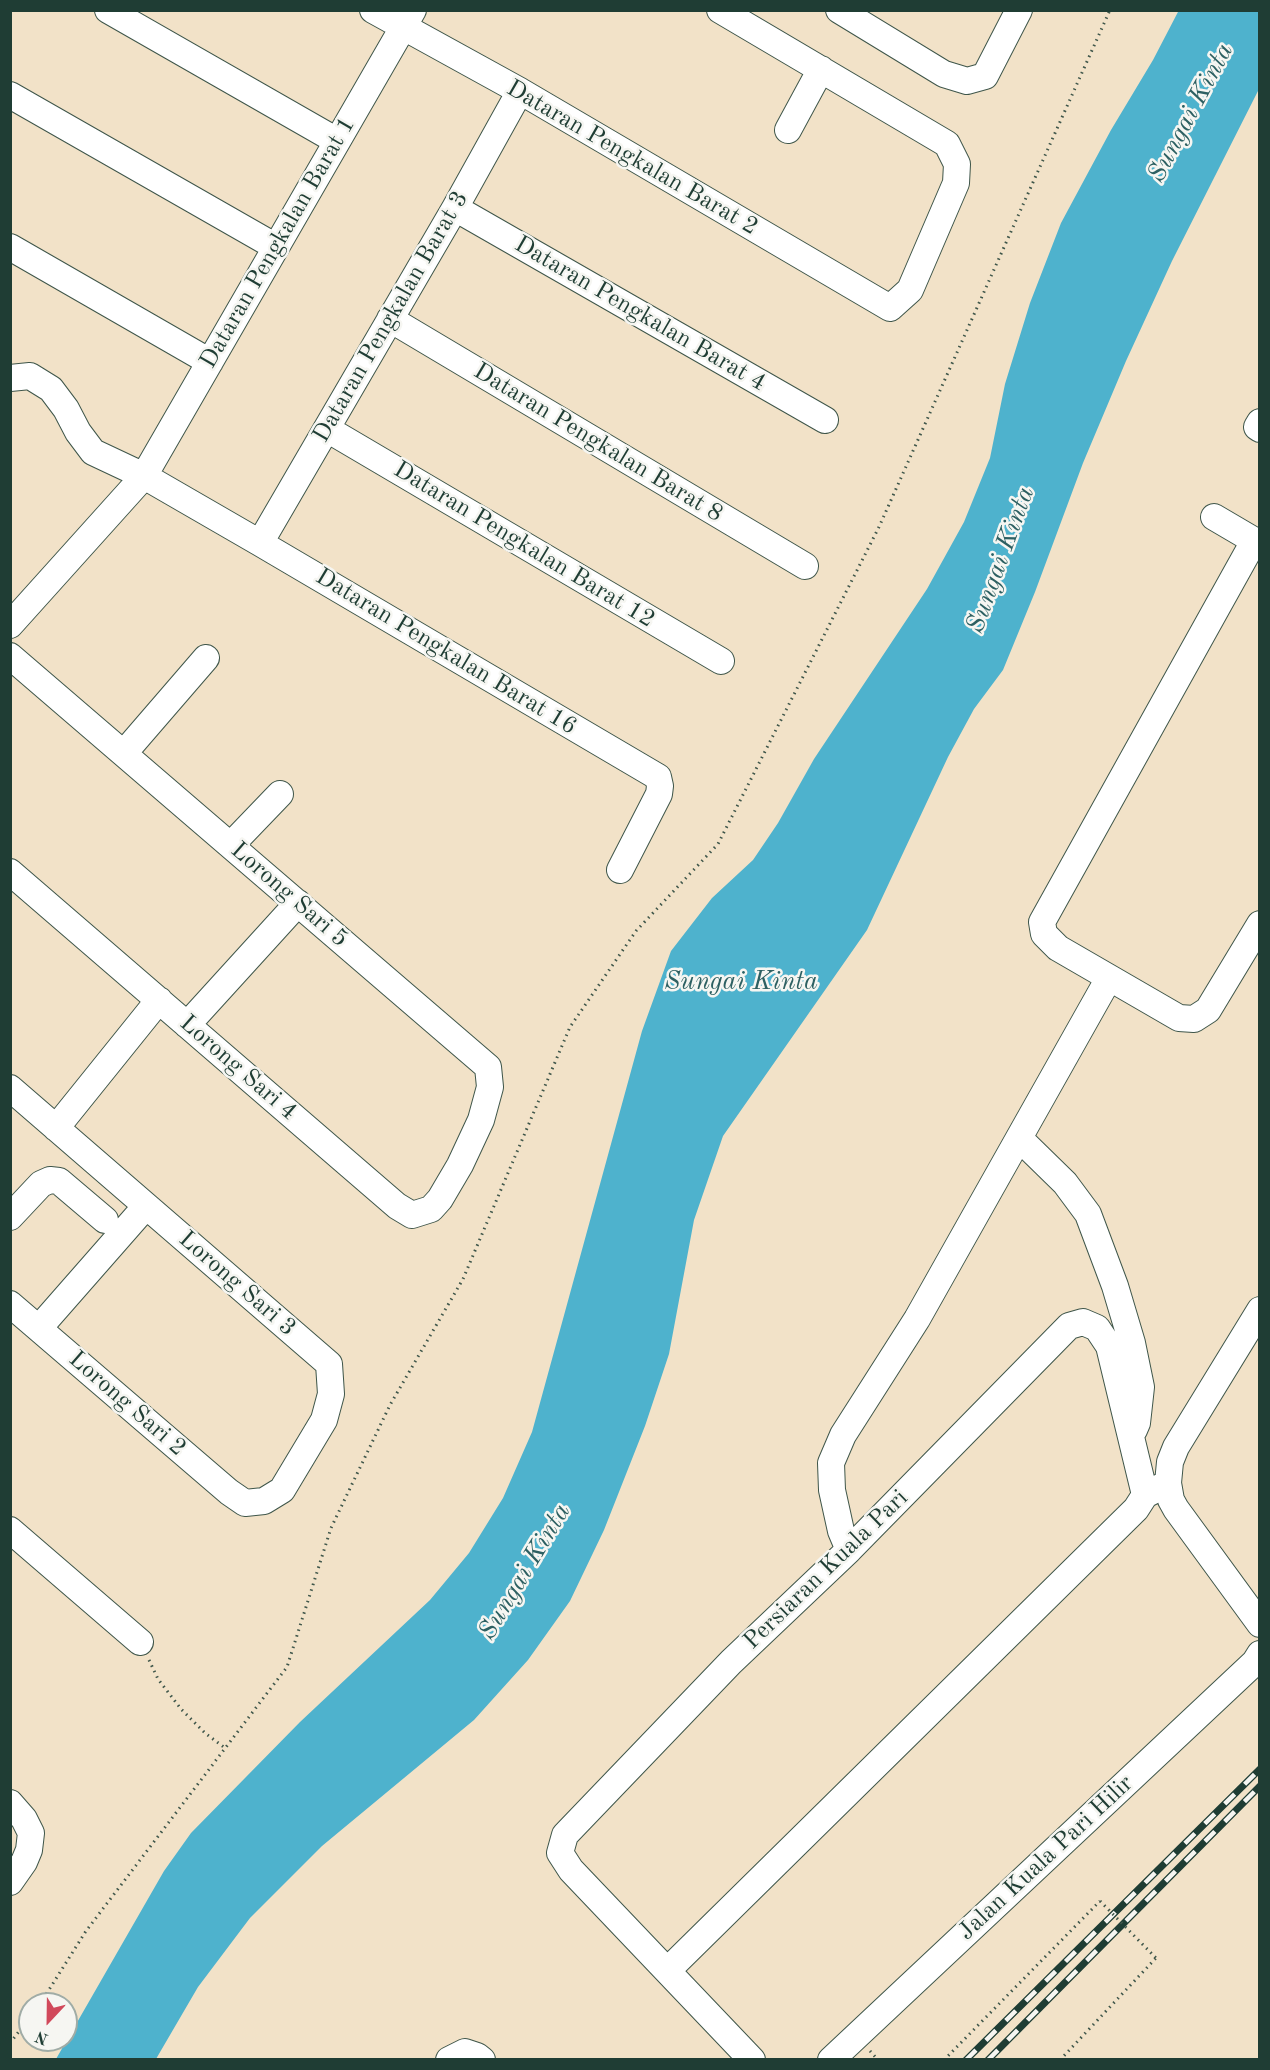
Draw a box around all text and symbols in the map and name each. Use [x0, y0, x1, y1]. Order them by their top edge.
water label: Sungai Kinta [1141, 38, 1241, 188]
street label: Dataran Pengkalan Barat 2 [501, 74, 763, 242]
street label: Dataran Pengkalan Barat 1 [194, 112, 362, 374]
street label: Dataran Pengkalan Barat 3 [307, 186, 475, 448]
street label: Dataran Pengkalan Barat 4 [509, 230, 771, 398]
street label: Dataran Pengkalan Barat 8 [468, 357, 728, 529]
street label: Dataran Pengkalan Barat 12 [388, 455, 660, 635]
water label: Sungai Kinta [960, 482, 1042, 638]
street label: Dataran Pengkalan Barat 16 [310, 562, 582, 742]
street label: Lorong Sari 5 [224, 836, 354, 954]
water label: Sungai Kinta [664, 966, 818, 998]
street label: Lorong Sari 4 [173, 1009, 303, 1127]
street label: Lorong Sari 3 [172, 1225, 302, 1343]
street label: Lorong Sari 2 [62, 1345, 192, 1463]
street label: Persiaran Kuala Pari [738, 1484, 914, 1656]
water label: Sungai Kinta [472, 1498, 578, 1646]
street label: Jalan Kuala Pari Hilir [952, 1769, 1140, 1947]
north arrow [18, 1992, 78, 2052]
text: N [33, 2027, 51, 2047]

